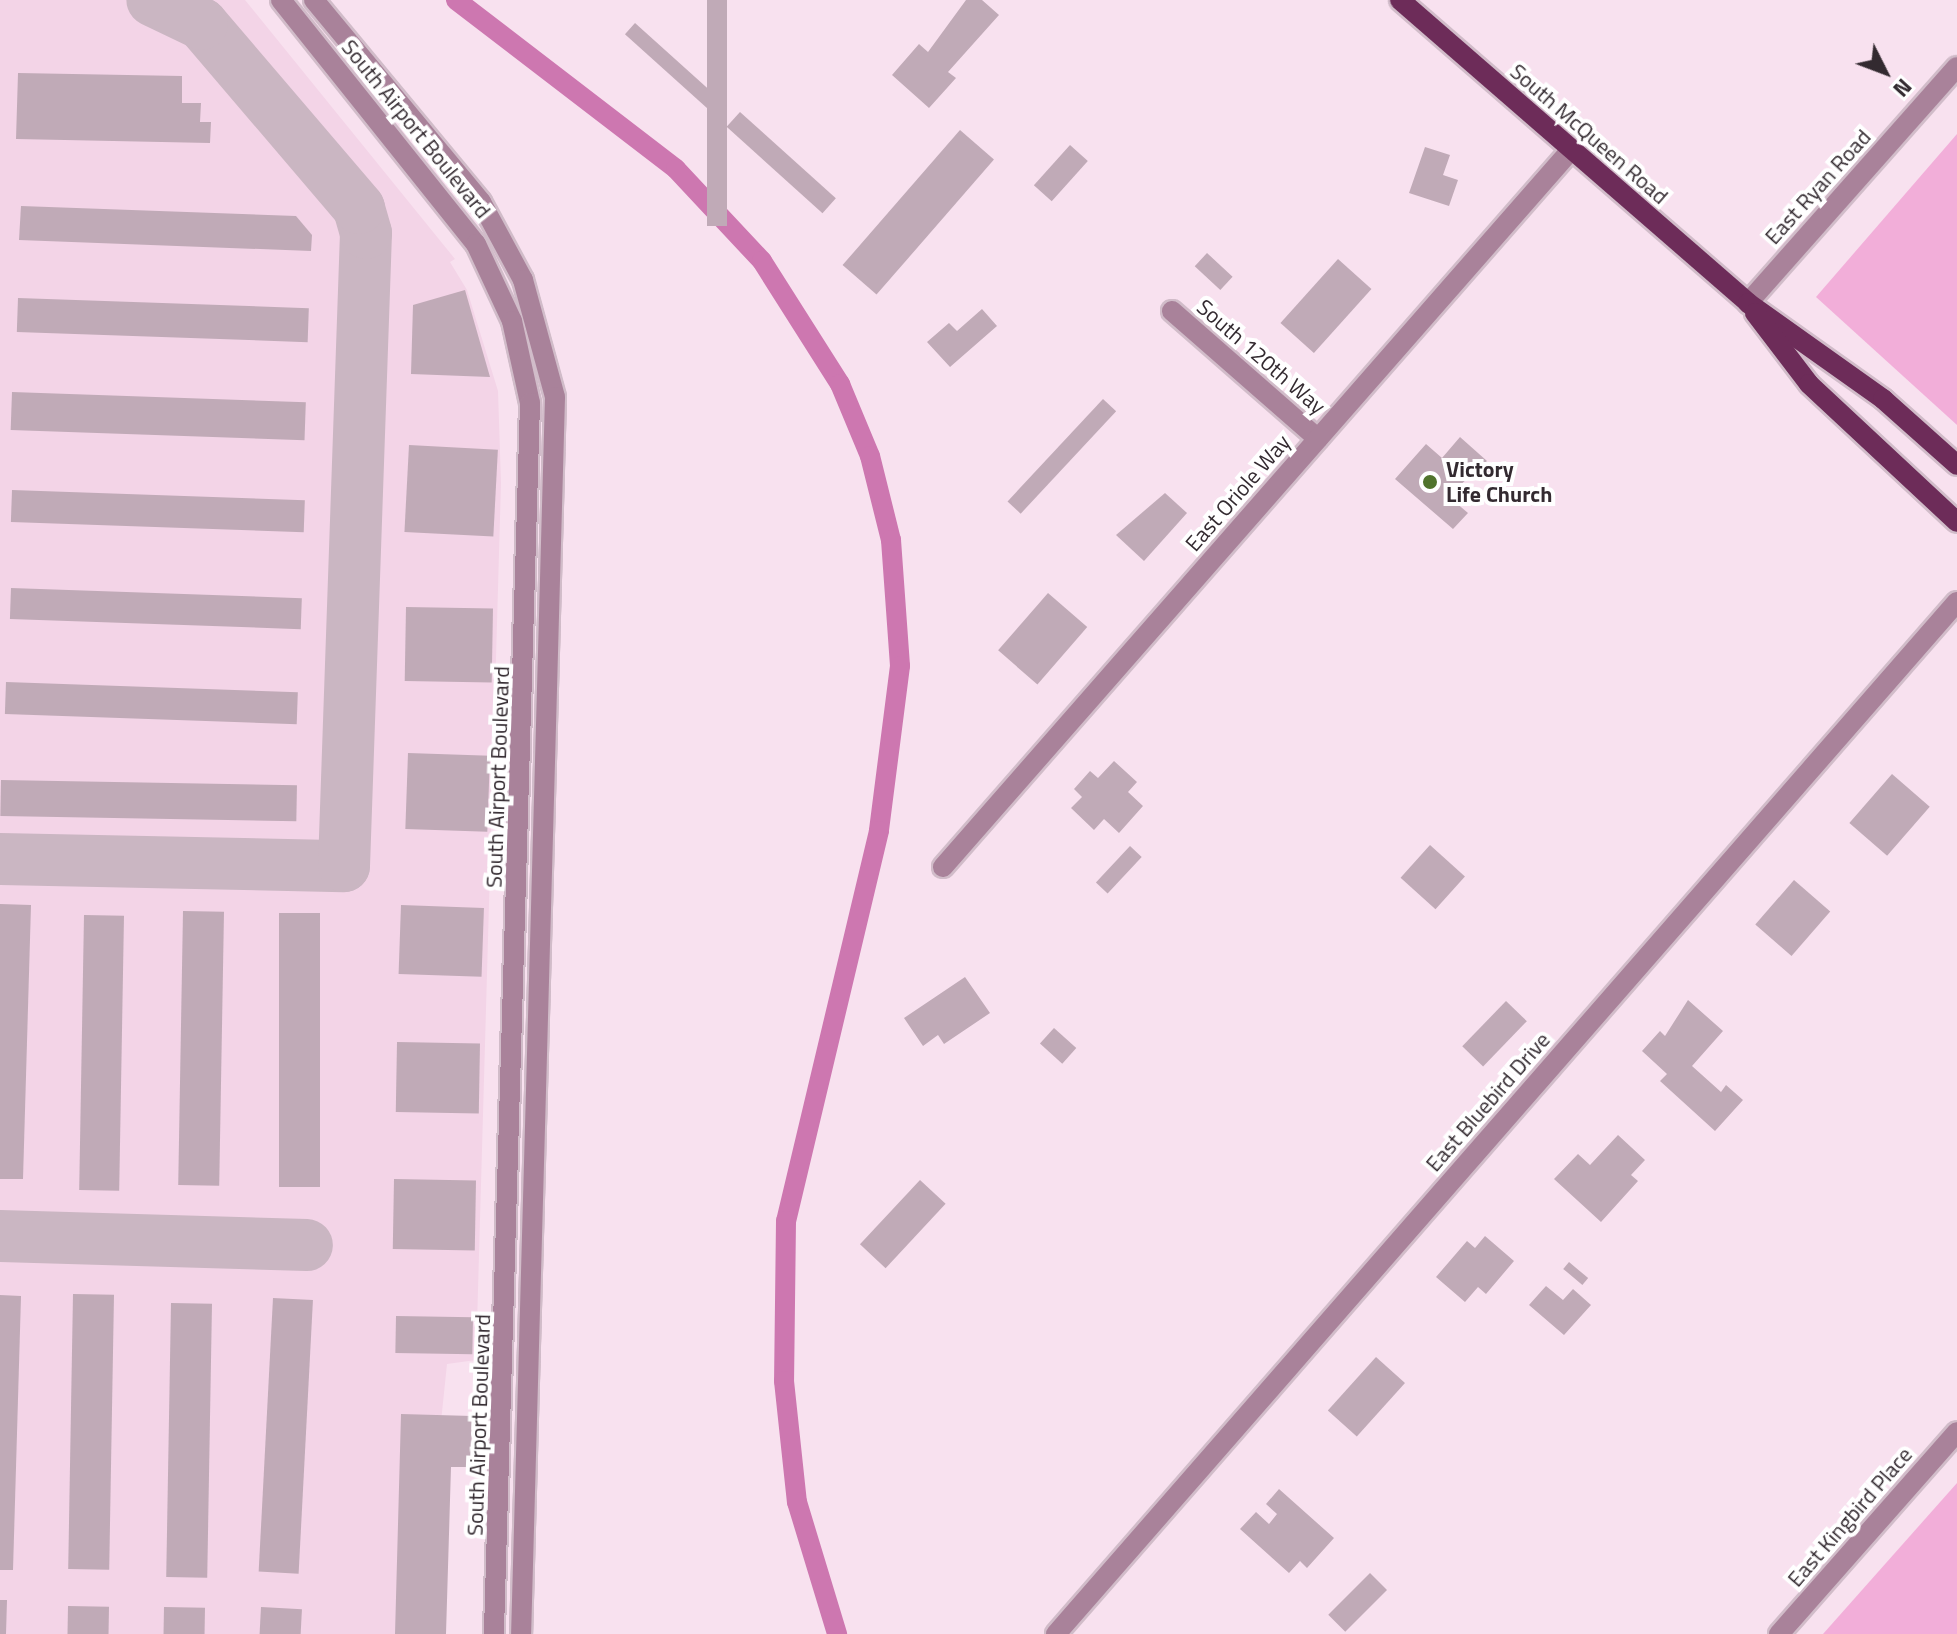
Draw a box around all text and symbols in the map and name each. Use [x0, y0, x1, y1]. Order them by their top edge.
north arrow [1845, 32, 1925, 112]
street label: South Airport Boulevard [336, 35, 496, 223]
street label: South McQueen Road [1505, 58, 1673, 210]
text: N [1885, 71, 1921, 105]
street label: East Ryan Road [1760, 124, 1876, 250]
street label: South 120th Way [1191, 294, 1331, 420]
street label: East Oriole Way [1180, 429, 1296, 557]
place label: Victory Life Church [1446, 456, 1552, 508]
marker: Victory Life Church [1421, 473, 1439, 491]
street label: South Airport Boulevard [481, 666, 515, 888]
street label: East Bluebird Drive [1420, 1027, 1556, 1177]
street label: South Airport Boulevard [462, 1314, 496, 1536]
street label: East Kingbird Place [1782, 1442, 1918, 1592]

